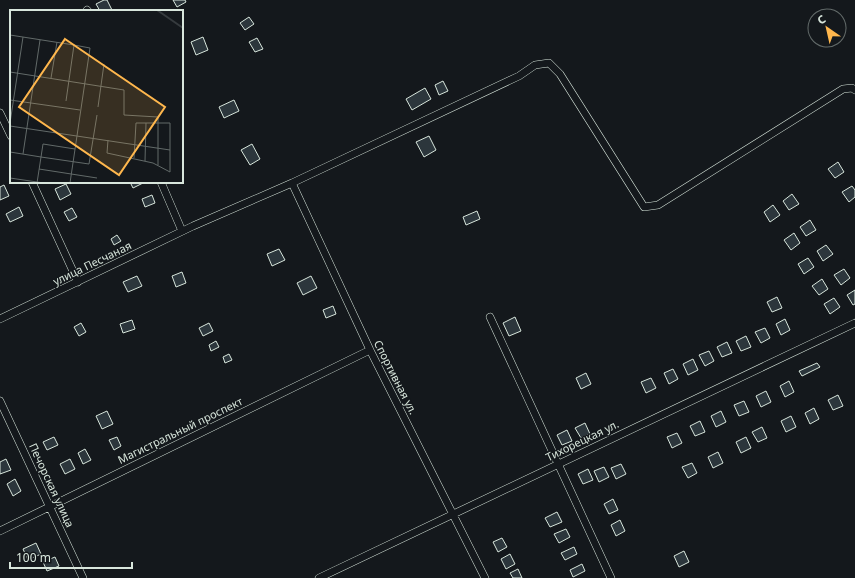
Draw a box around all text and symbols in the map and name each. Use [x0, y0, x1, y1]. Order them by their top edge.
north arrow [807, 8, 847, 48]
inset map [10, 10, 183, 183]
text: С [814, 11, 828, 28]
street label: улица Песчаная [50, 238, 134, 288]
street label: Спортивная ул. [371, 337, 421, 417]
street label: Магистральный проспект [115, 393, 245, 467]
street label: Тихорецкая ул. [543, 416, 621, 464]
street label: Печорская улица [26, 440, 78, 530]
scale bar [10, 544, 132, 570]
text: 100 m [16, 549, 51, 566]

